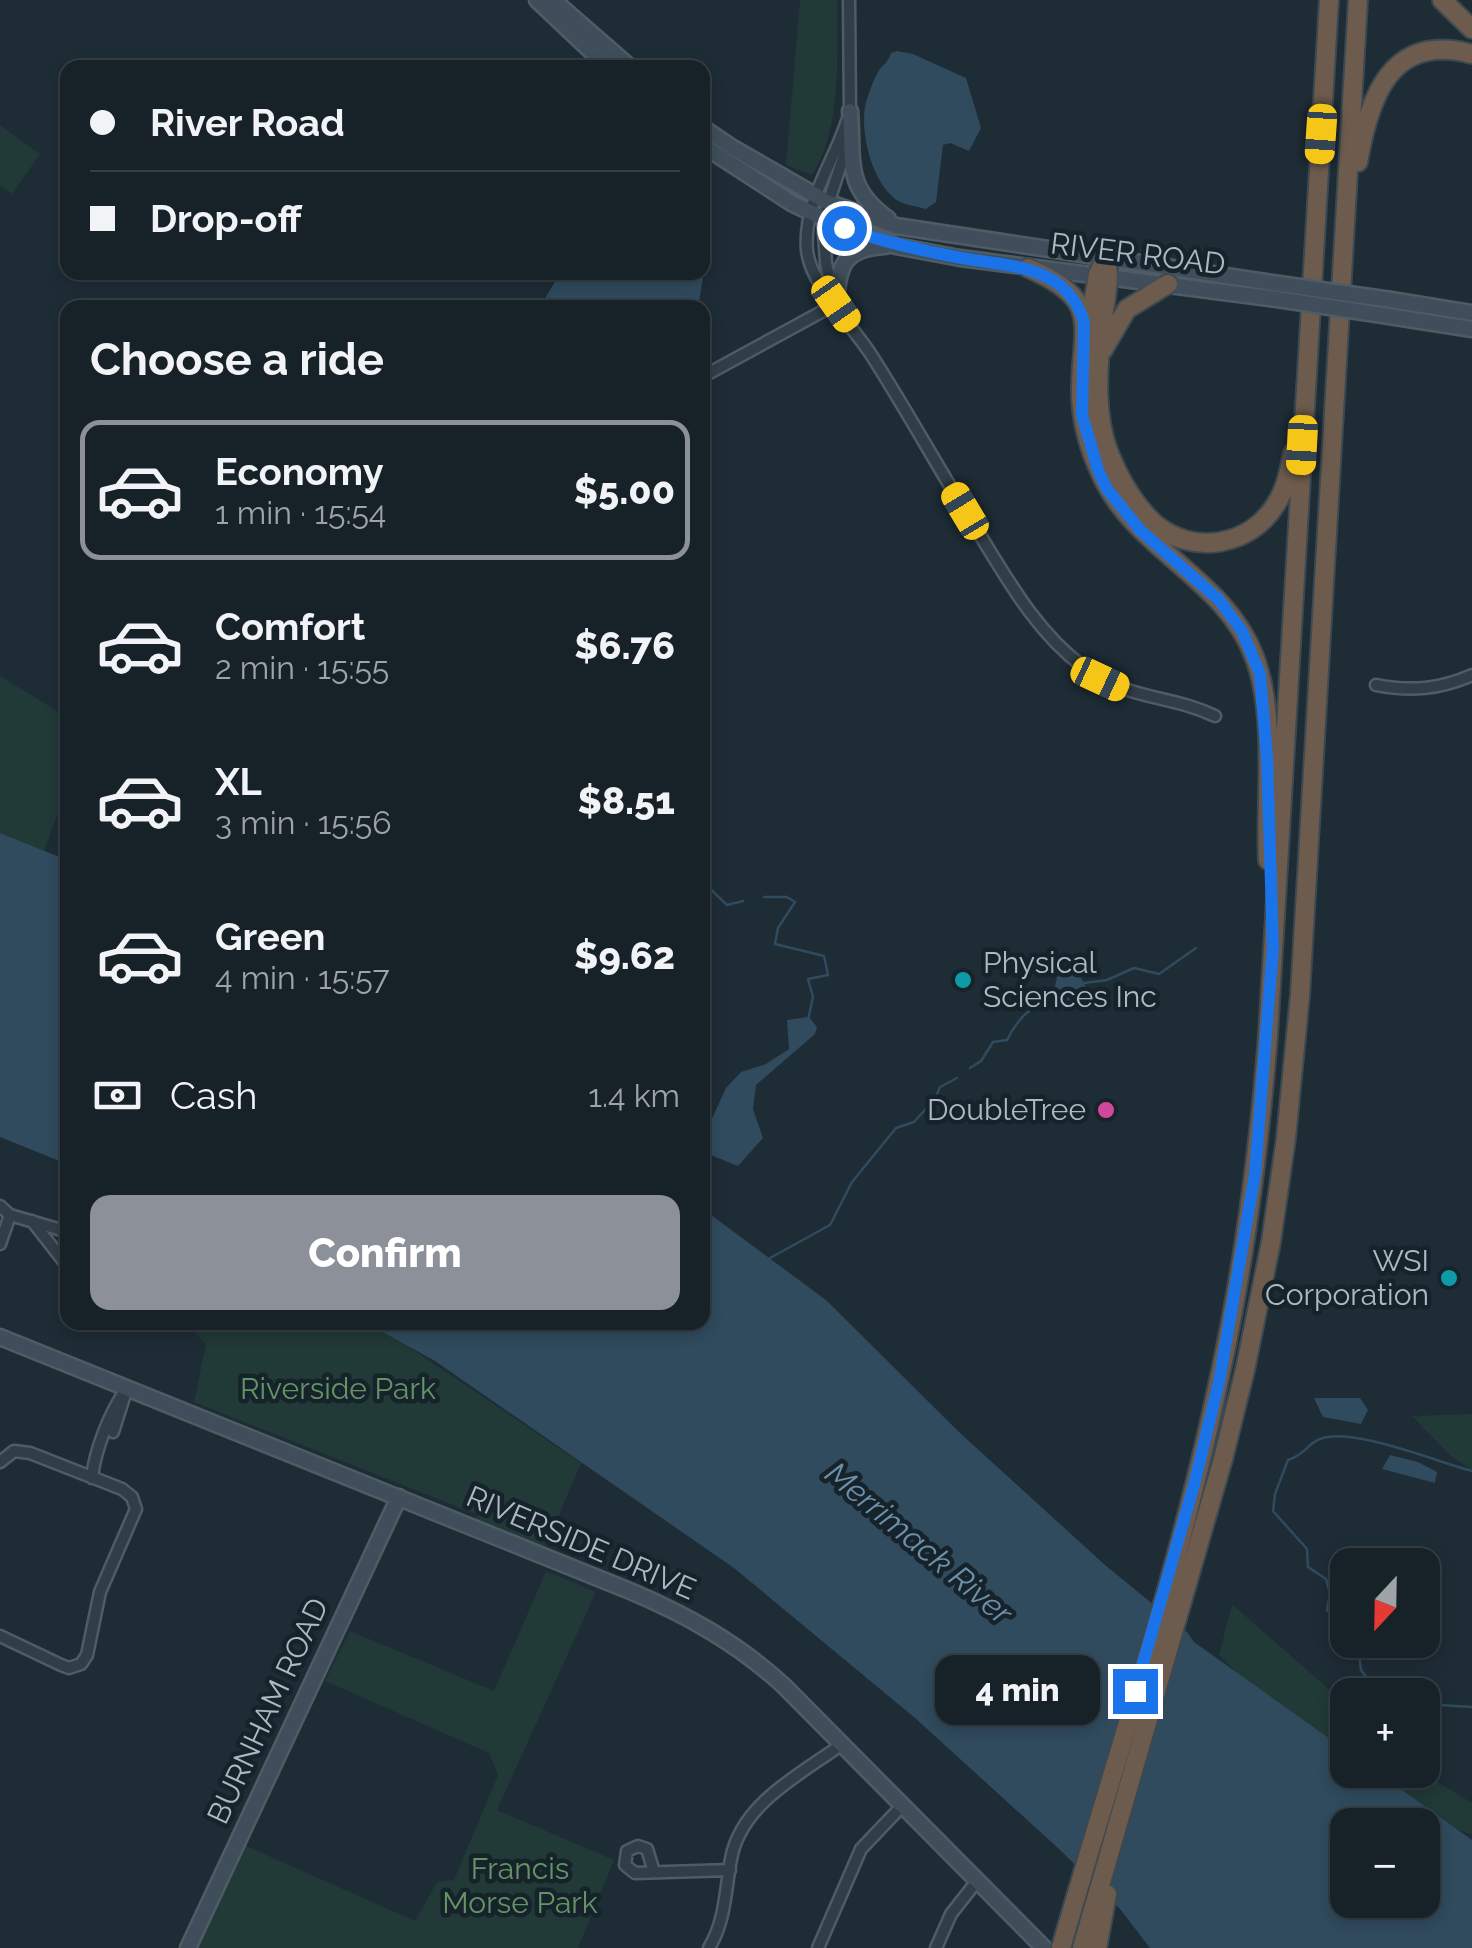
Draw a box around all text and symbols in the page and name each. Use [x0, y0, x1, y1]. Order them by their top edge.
text: River Road [150, 100, 345, 145]
car [1304, 103, 1338, 165]
text: Drop-off [150, 196, 302, 241]
route start [822, 206, 867, 251]
street label: RIVER ROAD [1049, 225, 1228, 282]
car [807, 271, 865, 337]
text: Choose a ride [90, 333, 384, 386]
car [1285, 414, 1319, 476]
icon: car [95, 445, 185, 535]
text: Economy [215, 449, 384, 494]
text: $5.00 [574, 468, 675, 513]
car [937, 478, 993, 544]
text: 1 min · 15:54 [215, 494, 386, 531]
icon: car [95, 600, 185, 690]
text: Comfort [215, 604, 365, 649]
text: $6.76 [574, 623, 675, 668]
text: 2 min · 15:55 [215, 649, 389, 686]
car [1066, 653, 1134, 705]
icon: car [95, 755, 185, 845]
text: XL [215, 759, 262, 804]
text: $8.51 [578, 778, 675, 823]
text: 3 min · 15:56 [215, 804, 392, 841]
icon: car [95, 910, 185, 1000]
text: Green [215, 914, 325, 959]
text: $9.62 [574, 933, 675, 978]
place label: Physical Sciences Inc [983, 945, 1157, 1014]
text: 4 min · 15:57 [215, 959, 390, 996]
marker: Physical Sciences Inc [952, 969, 974, 991]
icon: cash [90, 1068, 145, 1123]
text: Cash [170, 1073, 257, 1118]
text: 1.4 km [588, 1077, 680, 1114]
place label: DoubleTree [927, 1092, 1086, 1127]
marker: DoubleTree [1095, 1099, 1117, 1121]
button: Confirm [90, 1195, 680, 1310]
place label: WSI Corporation [1265, 1243, 1429, 1312]
marker: WSI Corporation [1438, 1267, 1460, 1289]
park label: Riverside Park [240, 1371, 436, 1406]
water label: Merrimack River [819, 1454, 1021, 1632]
street label: RIVERSIDE DRIVE [461, 1478, 701, 1607]
north arrow [1330, 1548, 1440, 1658]
map controls [1330, 1548, 1440, 1918]
street label: BURNHAM ROAD [200, 1592, 335, 1829]
callout: 4 min [935, 1656, 1100, 1726]
route end [1113, 1669, 1158, 1714]
text: 4 min [975, 1671, 1060, 1708]
button: + [1330, 1678, 1440, 1788]
button: − [1330, 1808, 1440, 1918]
park label: Francis Morse Park [442, 1851, 598, 1920]

